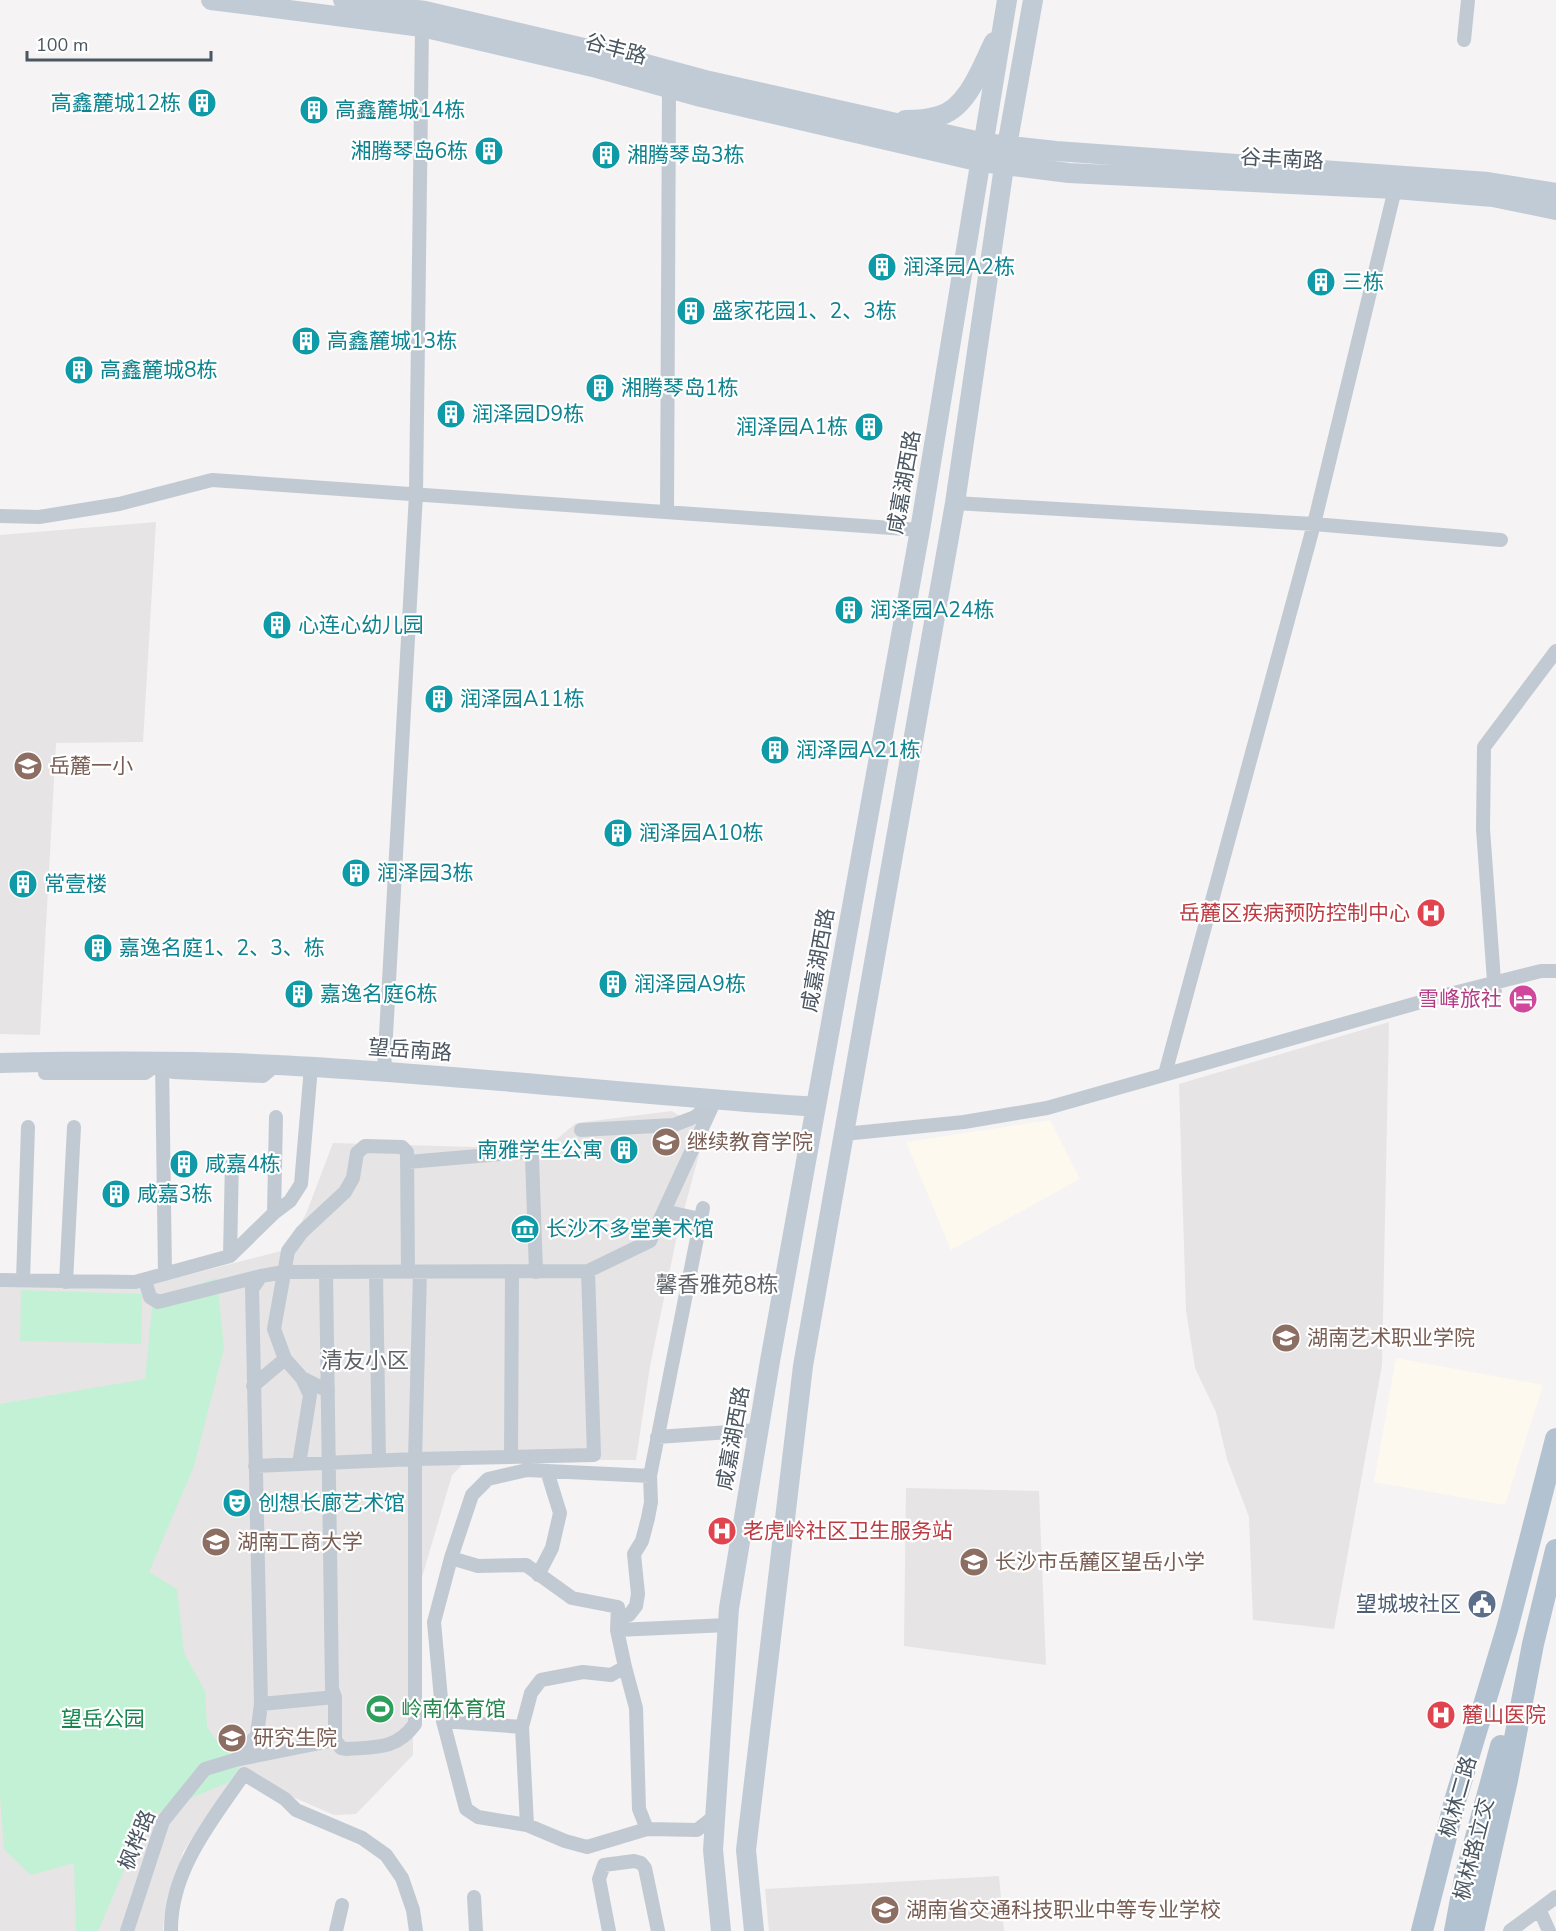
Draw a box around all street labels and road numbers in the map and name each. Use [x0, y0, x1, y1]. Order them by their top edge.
street label: 谷丰路 [582, 27, 650, 71]
street label: 谷丰南路 [1239, 143, 1325, 175]
street label: 咸嘉湖西路 [881, 428, 927, 536]
street label: 咸嘉湖西路 [795, 906, 841, 1014]
street label: 望岳南路 [367, 1033, 453, 1067]
street label: 咸嘉湖西路 [710, 1384, 756, 1492]
street label: 枫林二路 [1433, 1753, 1483, 1841]
street label: 枫林路立交 [1448, 1795, 1500, 1903]
street label: 枫桦路 [112, 1806, 162, 1874]

